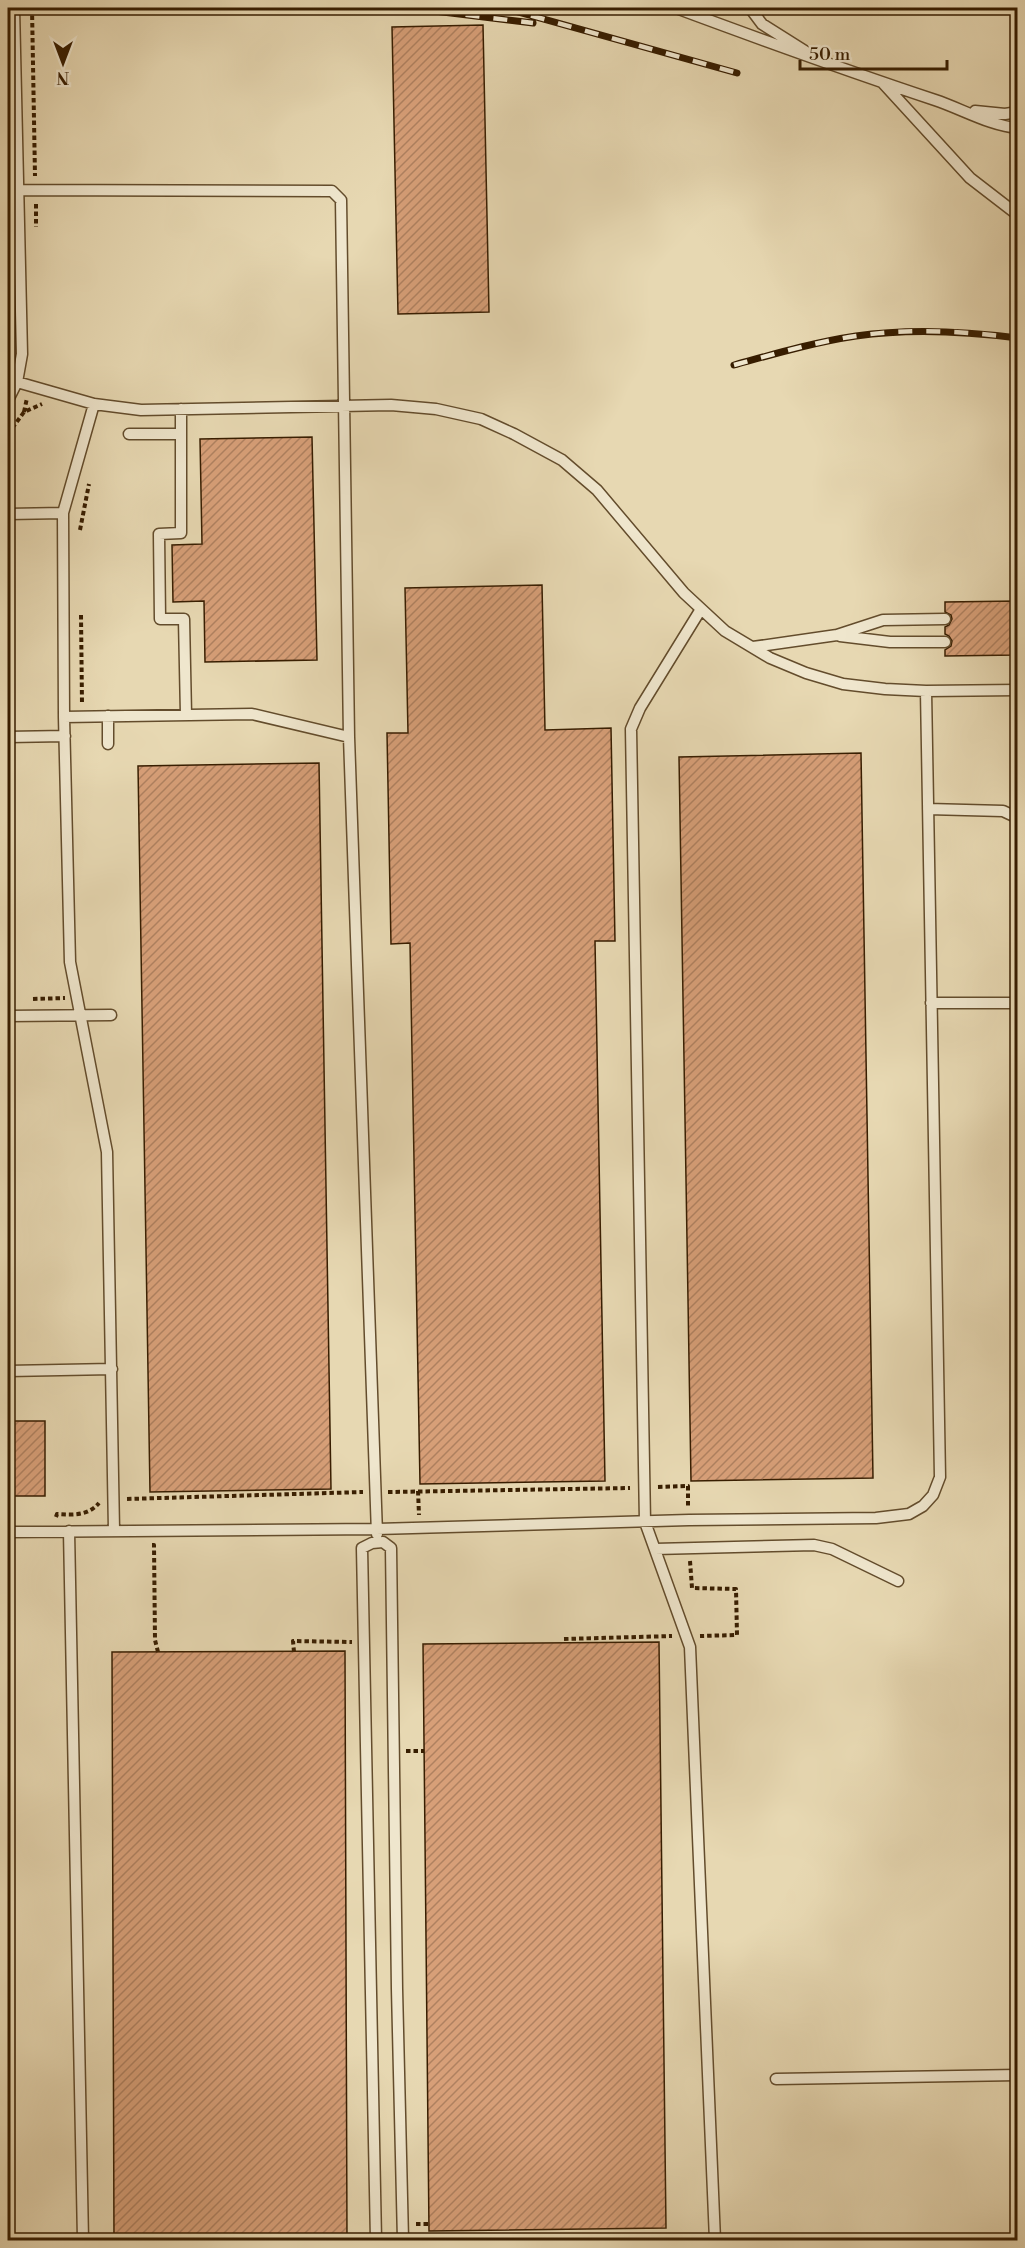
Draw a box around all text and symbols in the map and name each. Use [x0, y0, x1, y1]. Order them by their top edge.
north arrow [33, 33, 93, 93]
scale bar [800, 33, 947, 71]
text: 50 m [809, 43, 851, 66]
text: N [56, 67, 69, 87]

